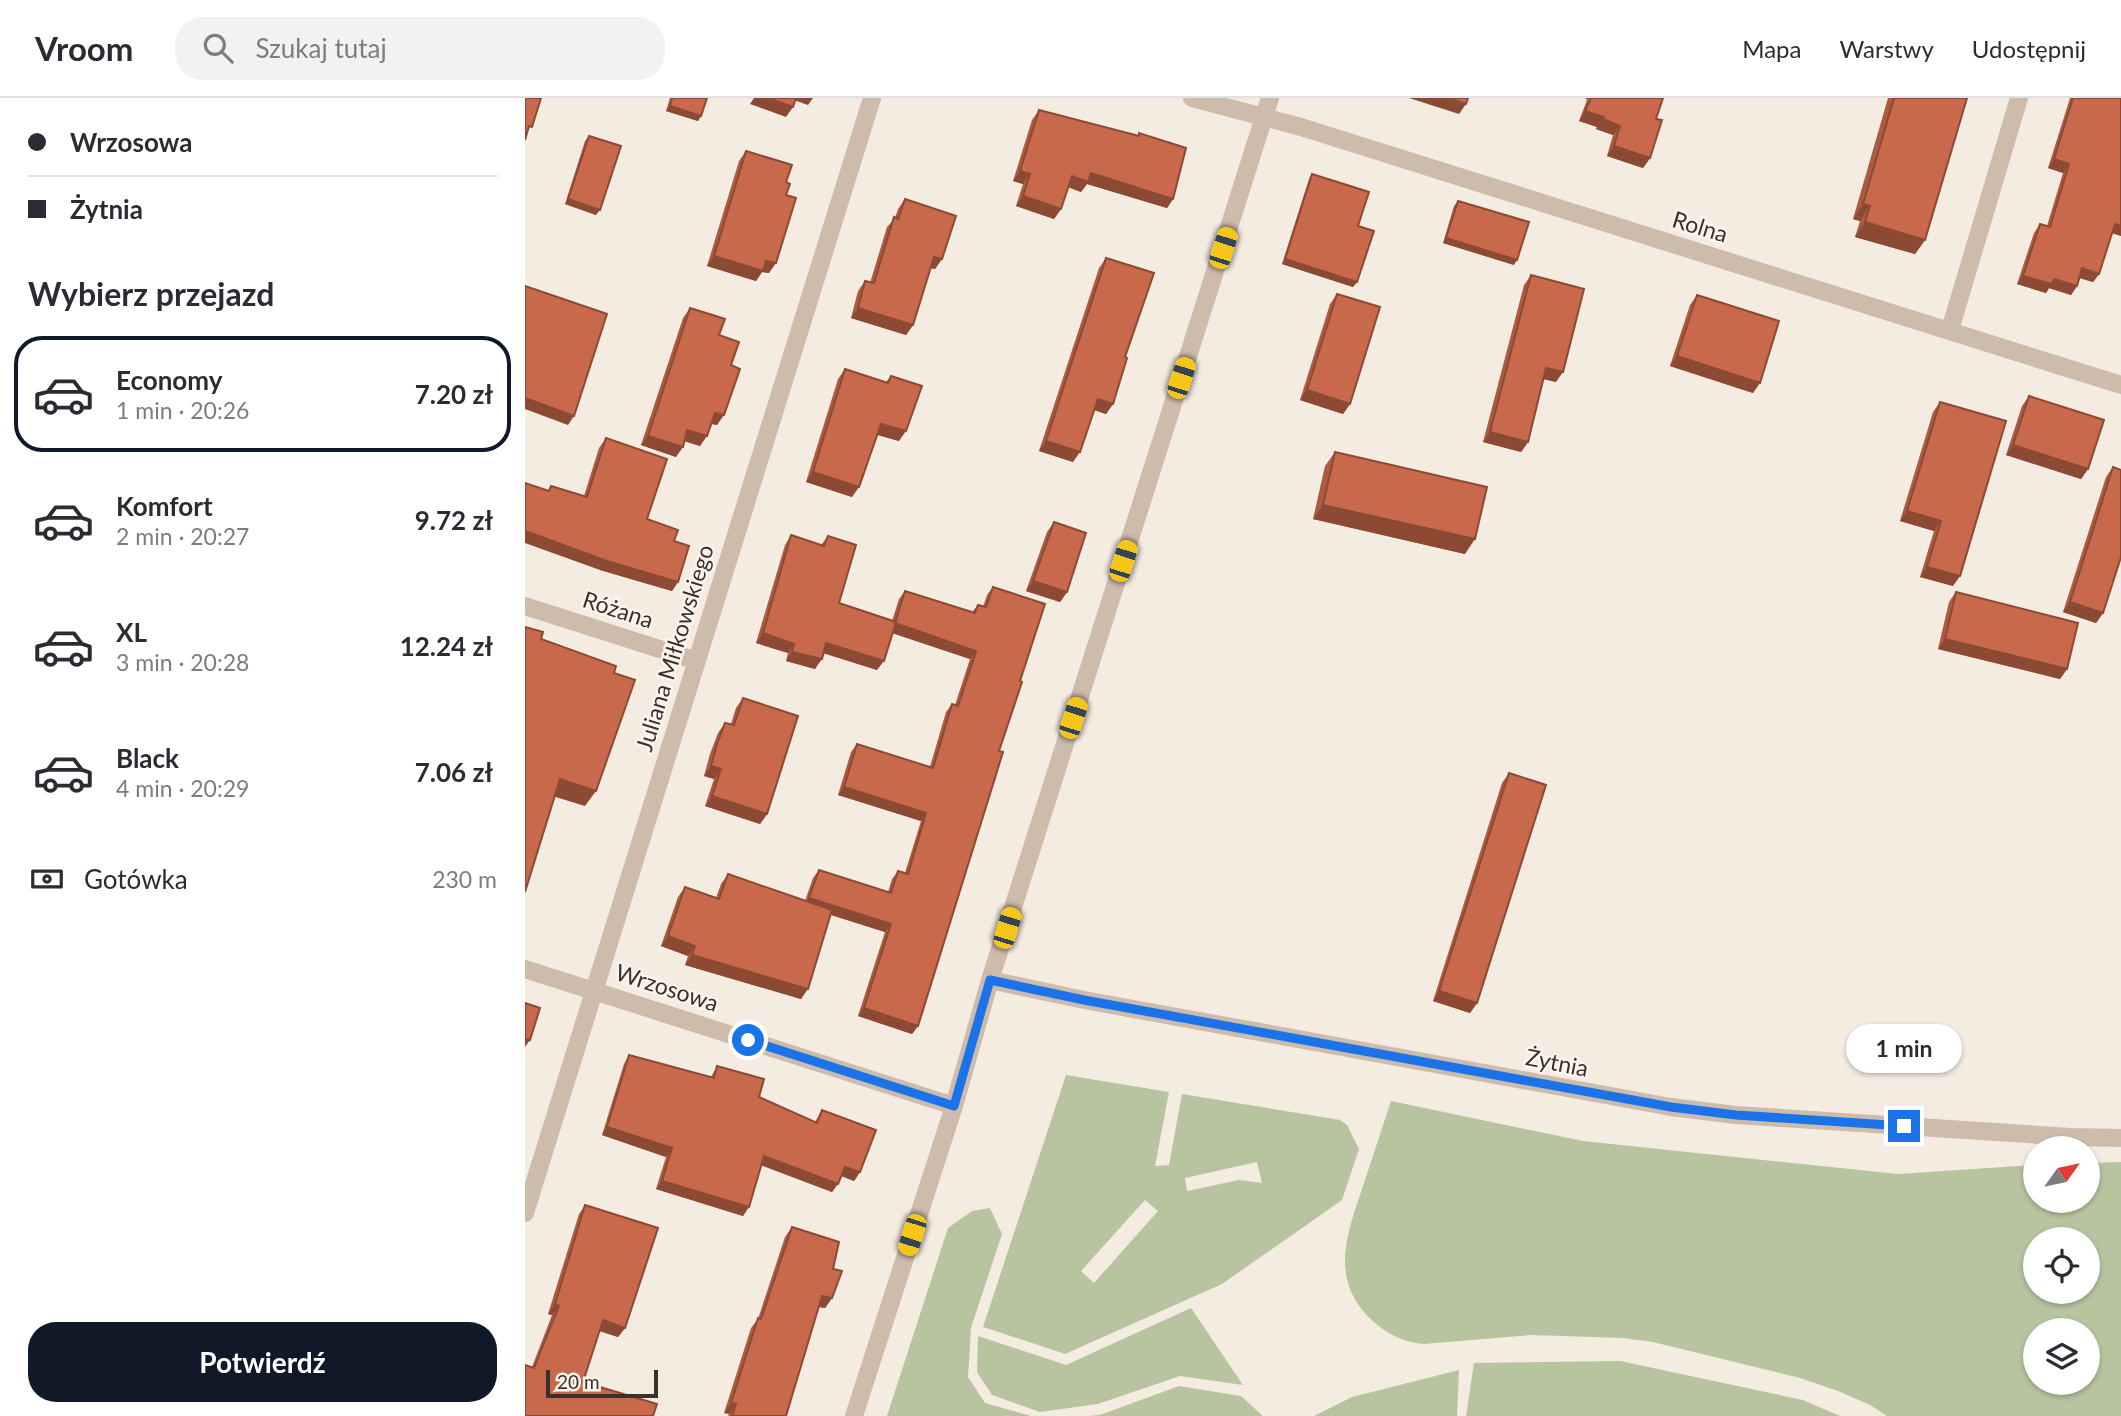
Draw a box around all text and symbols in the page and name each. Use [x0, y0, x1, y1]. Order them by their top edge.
search box [175, 17, 665, 80]
text: Vroom [35, 28, 133, 68]
icon: search [199, 29, 237, 67]
text: Szukaj tutaj [255, 32, 387, 64]
text: Mapa [1742, 34, 1801, 63]
text: Warstwy [1839, 34, 1934, 63]
text: Udostępnij [1972, 34, 2086, 63]
text: Wrzosowa [70, 126, 193, 158]
text: Żytnia [70, 193, 143, 225]
street label: Rolna [1669, 204, 1731, 248]
car [1207, 225, 1240, 271]
text: Wybierz przejazd [28, 274, 274, 313]
car [1165, 355, 1198, 401]
icon: car [32, 363, 95, 426]
text: Economy [116, 364, 222, 396]
text: 7.20 zł [415, 378, 493, 410]
text: 1 min · 20:26 [116, 396, 249, 424]
icon: car [32, 489, 95, 552]
text: Komfort [116, 490, 213, 522]
text: 9.72 zł [415, 504, 493, 536]
text: 2 min · 20:27 [116, 522, 249, 550]
car [1107, 538, 1140, 584]
street label: Juliana Miłkowskiego [629, 541, 719, 754]
street label: Różana [579, 585, 657, 634]
icon: car [32, 615, 95, 678]
text: XL [116, 616, 147, 648]
text: 12.24 zł [400, 630, 493, 662]
text: 3 min · 20:28 [116, 648, 249, 676]
car [1057, 695, 1090, 741]
icon: car [32, 741, 95, 804]
text: Black [116, 742, 179, 774]
text: 7.06 zł [415, 756, 493, 788]
text: 4 min · 20:29 [116, 774, 249, 802]
icon: cash [28, 860, 66, 898]
text: Gotówka [84, 863, 188, 895]
text: 230 m [432, 865, 497, 893]
car [991, 905, 1024, 951]
street label: Wrzosowa [612, 957, 722, 1017]
route start [732, 1024, 764, 1056]
callout: 1 min [1846, 1024, 1962, 1074]
text: 1 min [1875, 1034, 1933, 1062]
street label: Żytnia [1524, 1042, 1591, 1082]
route end [1888, 1110, 1920, 1142]
north arrow [2023, 1136, 2100, 1213]
map controls [2023, 1136, 2100, 1395]
car [896, 1212, 929, 1258]
button: locate [2023, 1227, 2100, 1304]
button: layers [2023, 1318, 2100, 1395]
button: Potwierdź [28, 1322, 497, 1402]
scale bar [546, 1367, 658, 1399]
text: 20 m [557, 1370, 600, 1393]

